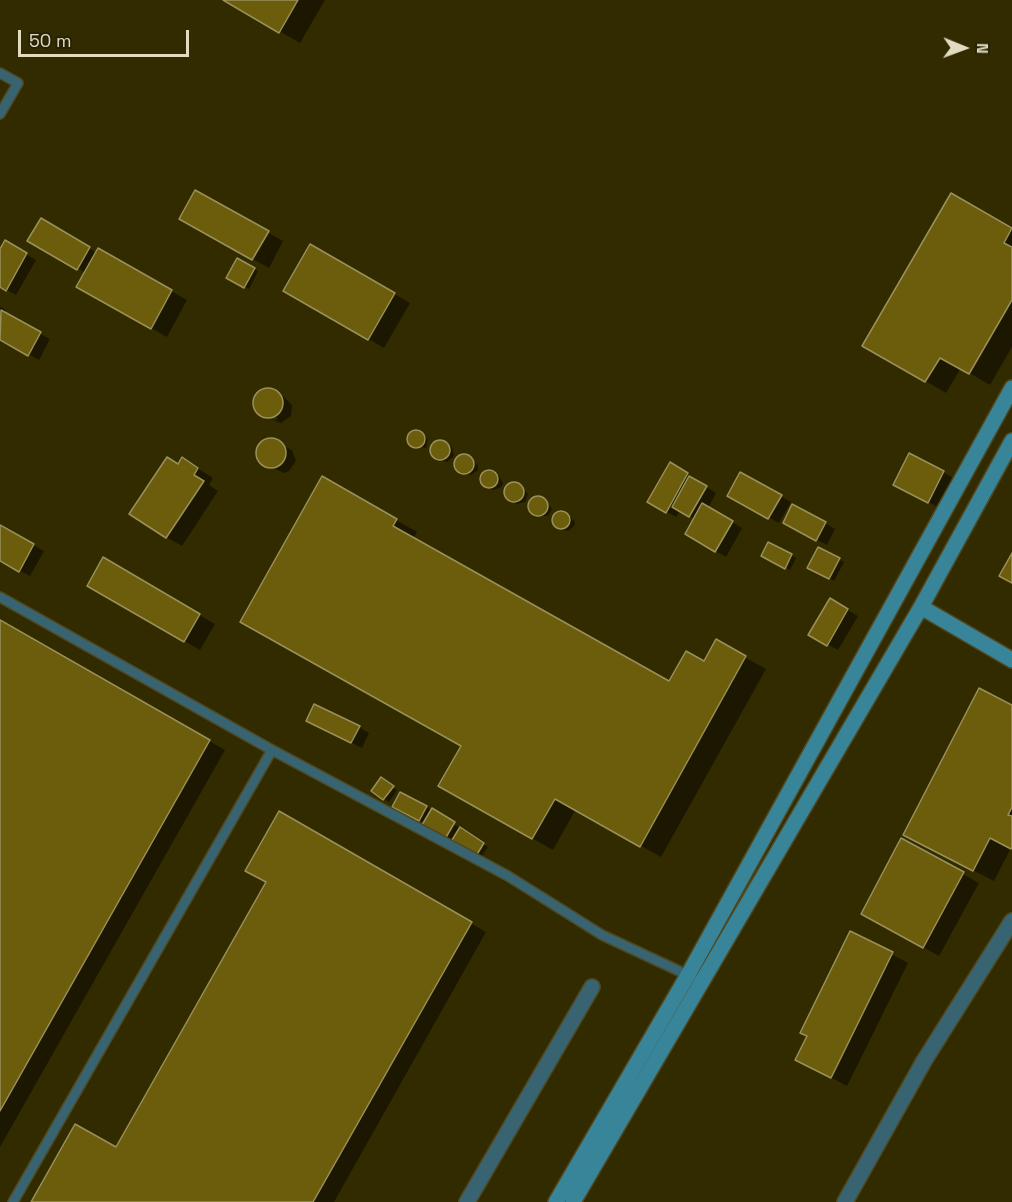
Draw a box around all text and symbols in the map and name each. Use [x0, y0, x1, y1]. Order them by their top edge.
scale bar [21, 18, 192, 56]
north arrow [934, 18, 994, 78]
text: 50 m [29, 29, 71, 52]
text: N [972, 43, 993, 54]

